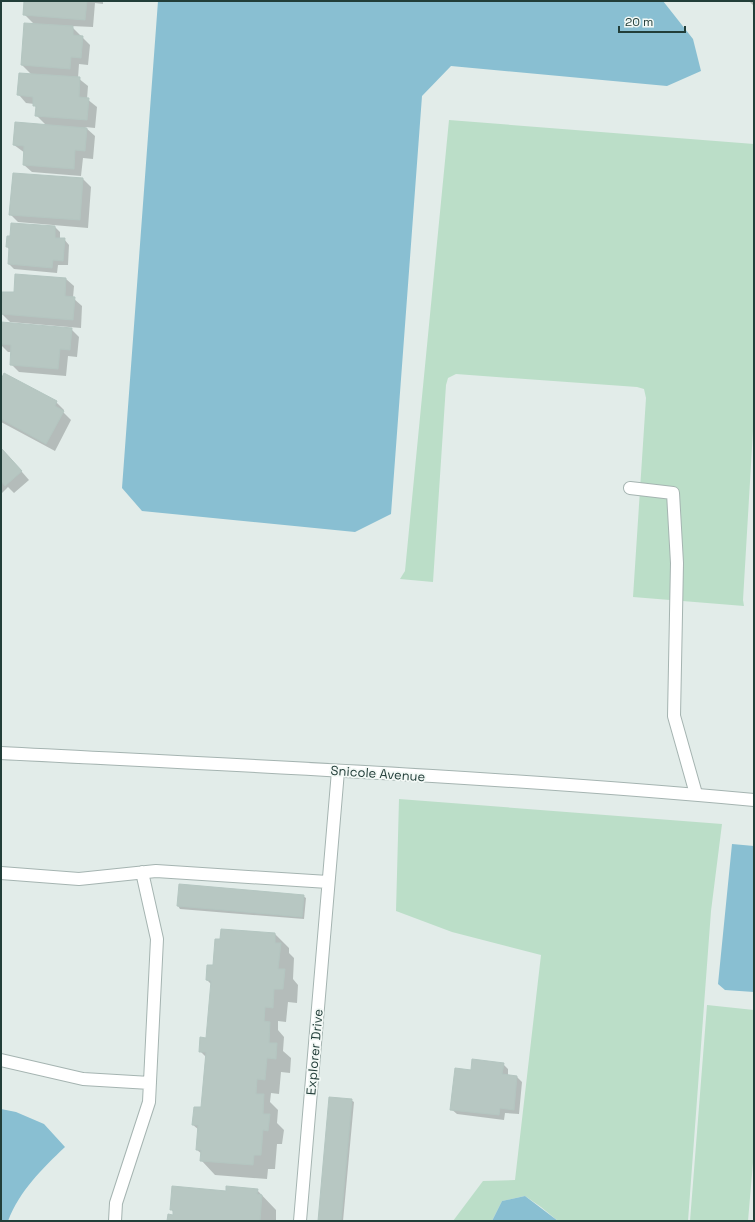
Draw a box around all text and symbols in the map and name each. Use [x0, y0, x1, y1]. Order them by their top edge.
scale bar [619, 8, 685, 34]
text: 20 m [625, 14, 653, 30]
street label: Snicole Avenue [330, 762, 426, 785]
street label: Explorer Drive [302, 1008, 327, 1096]

